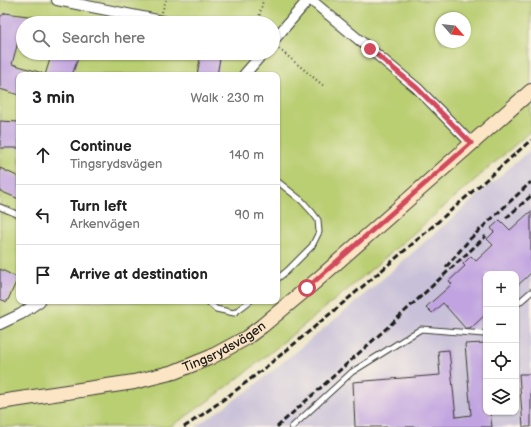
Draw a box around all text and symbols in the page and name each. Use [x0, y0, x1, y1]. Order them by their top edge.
north arrow [435, 12, 471, 48]
search box [16, 16, 280, 60]
icon: search [30, 27, 52, 49]
text: Search here [62, 29, 145, 48]
route end [361, 40, 379, 58]
text: 3 min [32, 88, 75, 108]
text: Walk · 230 m [190, 90, 264, 106]
text: Continue [70, 137, 132, 156]
icon: ahead [32, 144, 54, 166]
text: 140 m [229, 147, 264, 163]
text: Tingsrydsvägen [70, 156, 162, 172]
text: Turn left [70, 197, 127, 216]
icon: left [32, 204, 54, 226]
text: 90 m [235, 207, 264, 223]
text: Arkenvägen [70, 216, 140, 232]
icon: arrive [32, 264, 54, 286]
text: Arrive at destination [70, 265, 208, 284]
map controls [483, 271, 519, 415]
button: + [483, 271, 519, 307]
route start [298, 279, 316, 297]
button: − [483, 307, 519, 343]
street label: Tingsrydsvägen [180, 318, 269, 376]
button: locate [483, 343, 519, 379]
button: layers [483, 379, 519, 415]

